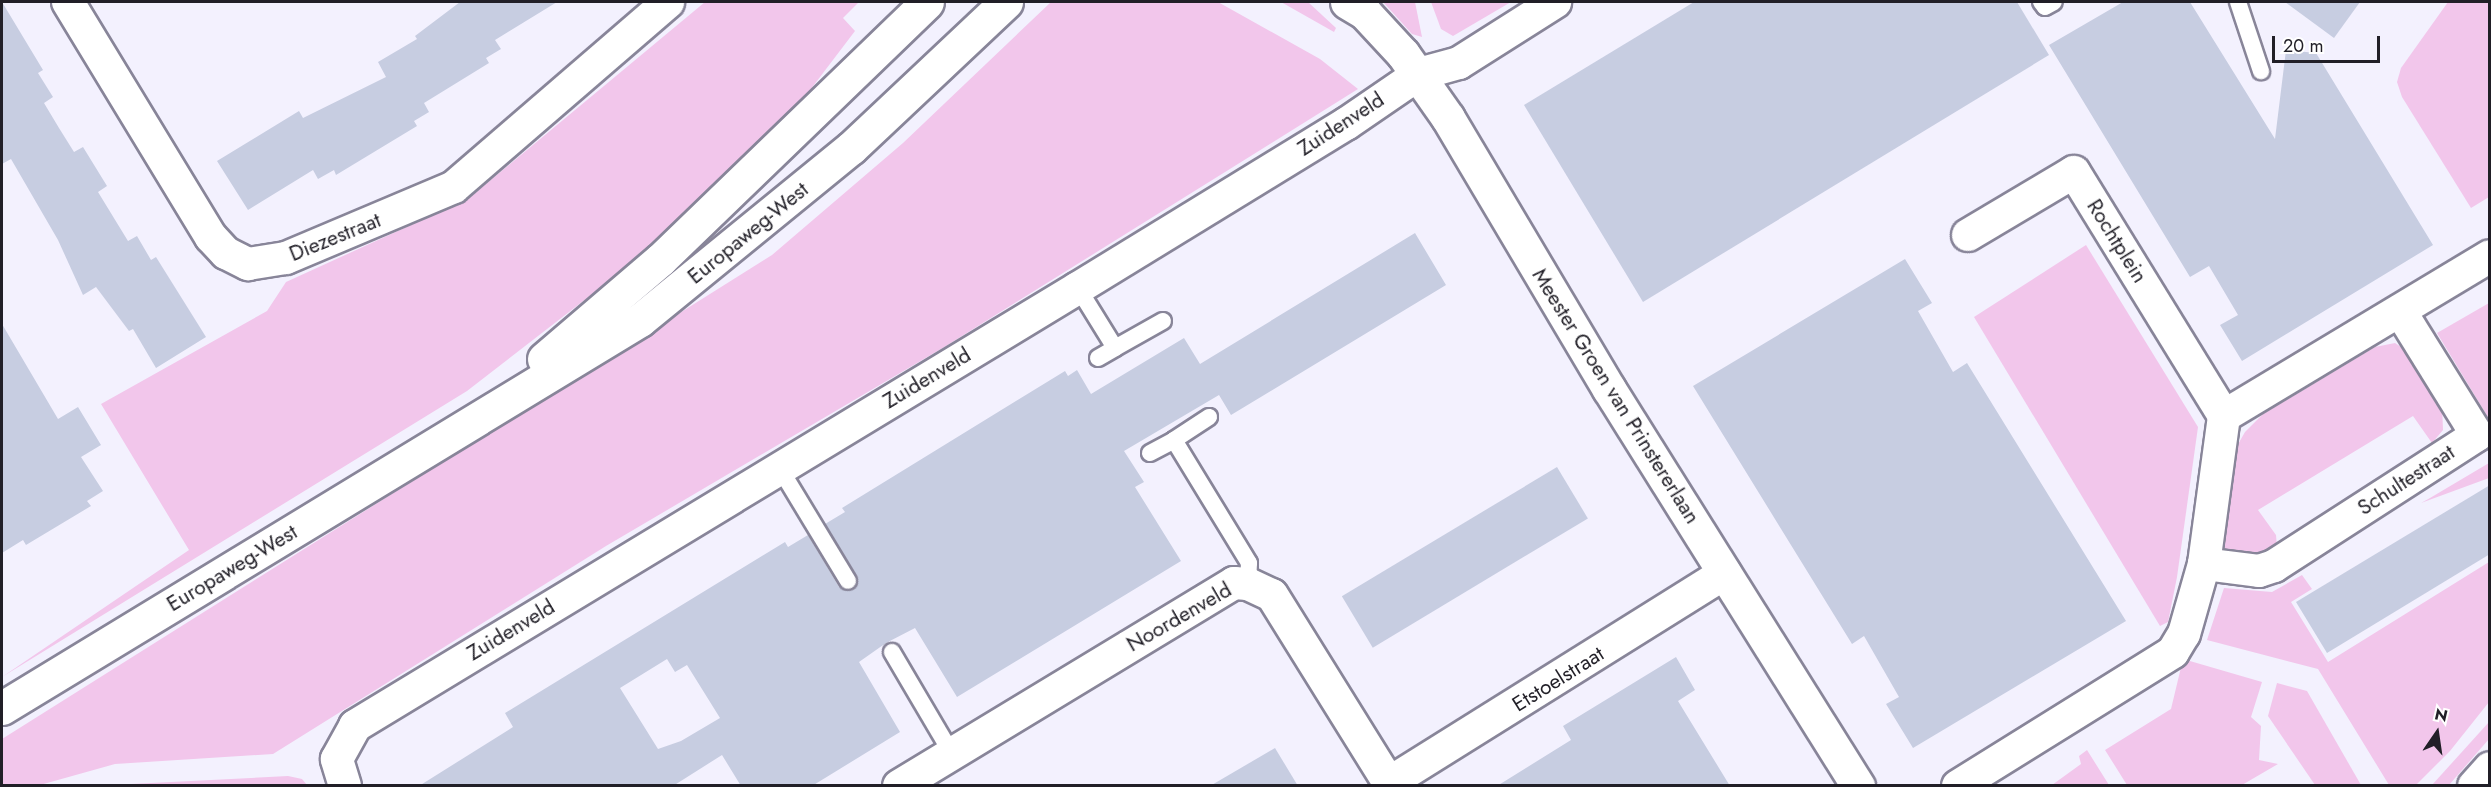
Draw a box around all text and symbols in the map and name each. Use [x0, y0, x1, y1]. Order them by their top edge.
scale bar [2275, 24, 2383, 62]
text: 20 m [2283, 33, 2323, 59]
street label: Zuidenveld [1293, 87, 1389, 161]
street label: Europaweg-West [683, 177, 813, 289]
street label: Rochtplein [2082, 195, 2152, 287]
street label: Diezestraat [286, 207, 384, 267]
street label: Meester Groen van Prinstererlaan [1527, 264, 1705, 528]
street label: Zuidenveld [879, 342, 975, 414]
street label: Schultestraat [2353, 439, 2459, 521]
street label: Europaweg-West [162, 519, 302, 617]
street label: Noordenveld [1122, 577, 1236, 657]
street label: Zuidenveld [463, 594, 559, 666]
street label: Etstoelstraat [1508, 641, 1608, 717]
text: N [2432, 702, 2450, 728]
north arrow [2407, 703, 2467, 763]

